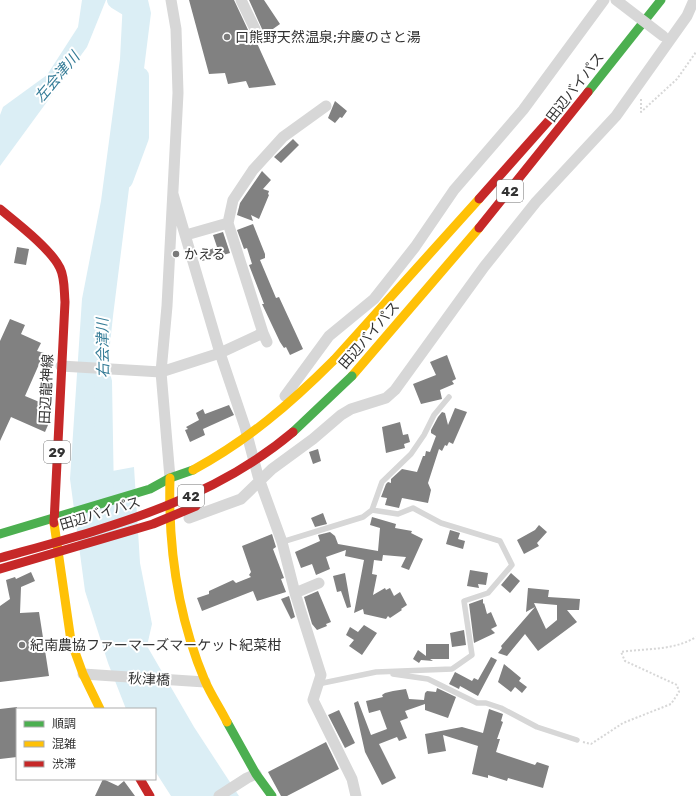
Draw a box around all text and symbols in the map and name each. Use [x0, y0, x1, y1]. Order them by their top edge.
place label: 口熊野天然温泉;弁慶のさと湯 [235, 29, 421, 46]
marker: 口熊野天然温泉;弁慶のさと湯 [222, 32, 232, 42]
water label: 左会津川 [31, 47, 84, 106]
street label: 田辺バイパス [543, 49, 608, 126]
road number: 42 [497, 180, 523, 202]
place label: かえる [184, 246, 226, 263]
marker: かえる [171, 249, 181, 259]
street label: 田辺バイパス [335, 298, 403, 373]
water label: 右会津川 [93, 316, 113, 378]
street label: 田辺龍神線 [36, 354, 57, 424]
road number: 29 [44, 441, 70, 463]
road number: 42 [178, 485, 204, 507]
street label: 田辺バイパス [58, 493, 143, 534]
place label: 紀南農協ファーマーズマーケット紀菜柑 [30, 637, 281, 654]
marker: 紀南農協ファーマーズマーケット紀菜柑 [17, 640, 27, 650]
street label: 秋津橋 [128, 670, 170, 689]
legend [16, 708, 156, 780]
text: 順調 [52, 717, 76, 731]
text: 混雑 [52, 737, 76, 751]
text: 渋滞 [52, 757, 76, 771]

